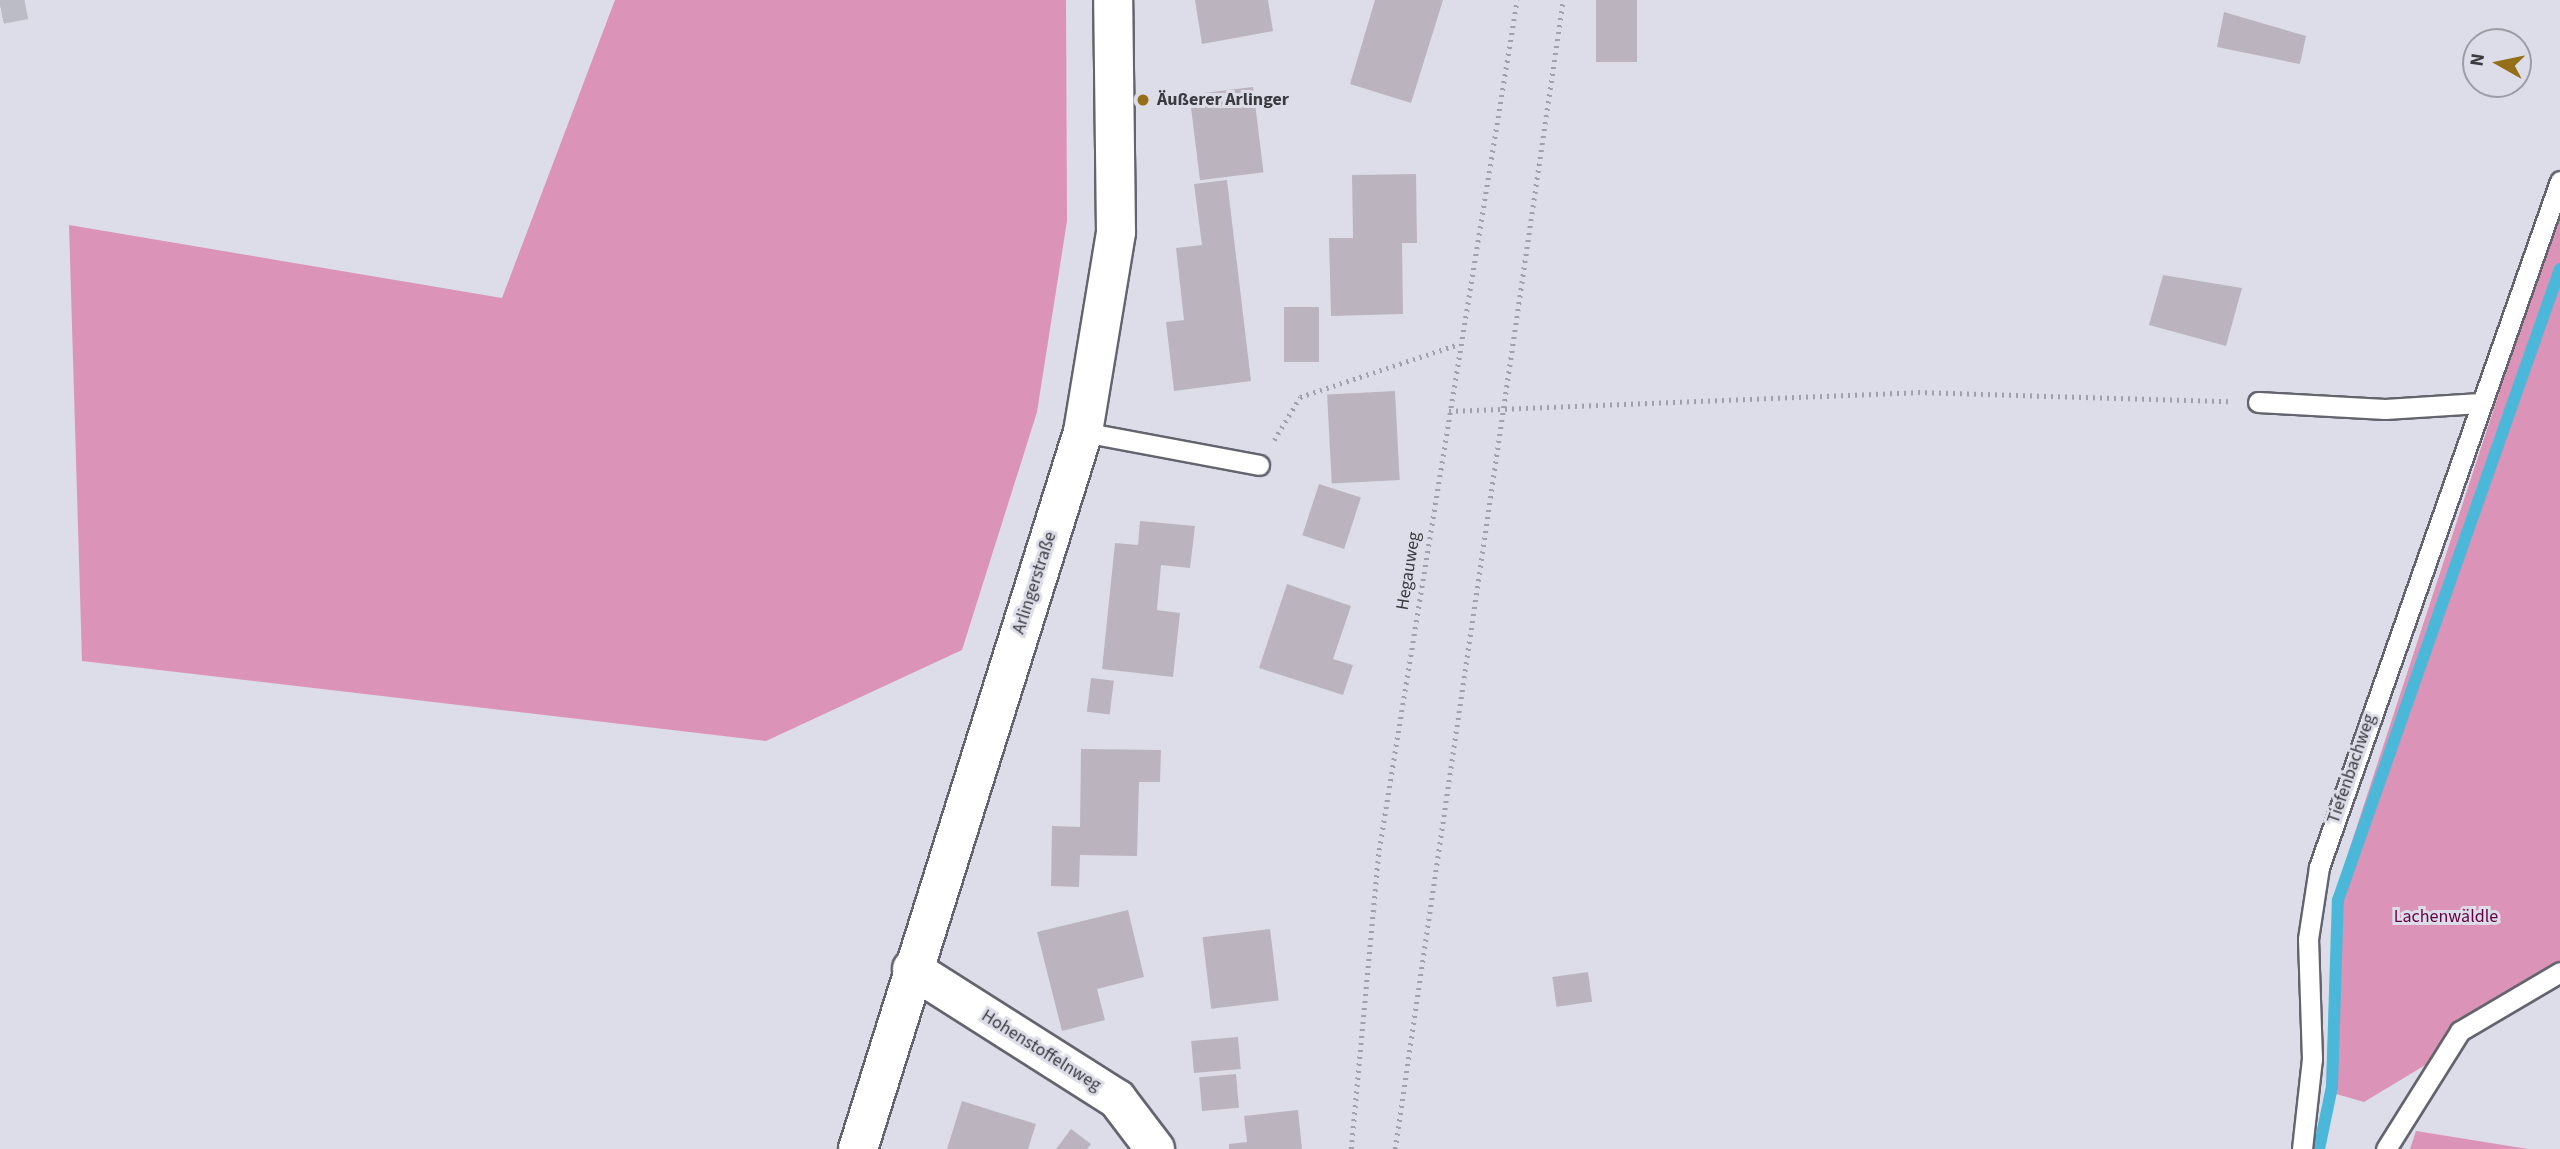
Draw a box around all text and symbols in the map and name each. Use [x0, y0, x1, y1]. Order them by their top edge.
north arrow [2462, 28, 2532, 98]
text: N [2463, 52, 2492, 68]
place label: Äußerer Arlinger [1157, 89, 1289, 111]
marker: Äußerer Arlinger [1135, 92, 1151, 108]
street label: Arlingerstraße [1008, 529, 1062, 637]
street label: Hegauweg [1392, 530, 1426, 612]
street label: Tiefenbachweg [2323, 711, 2381, 827]
park label: Lachenwäldle [2394, 906, 2498, 928]
street label: Hohenstoffelnweg [977, 1006, 1105, 1096]

